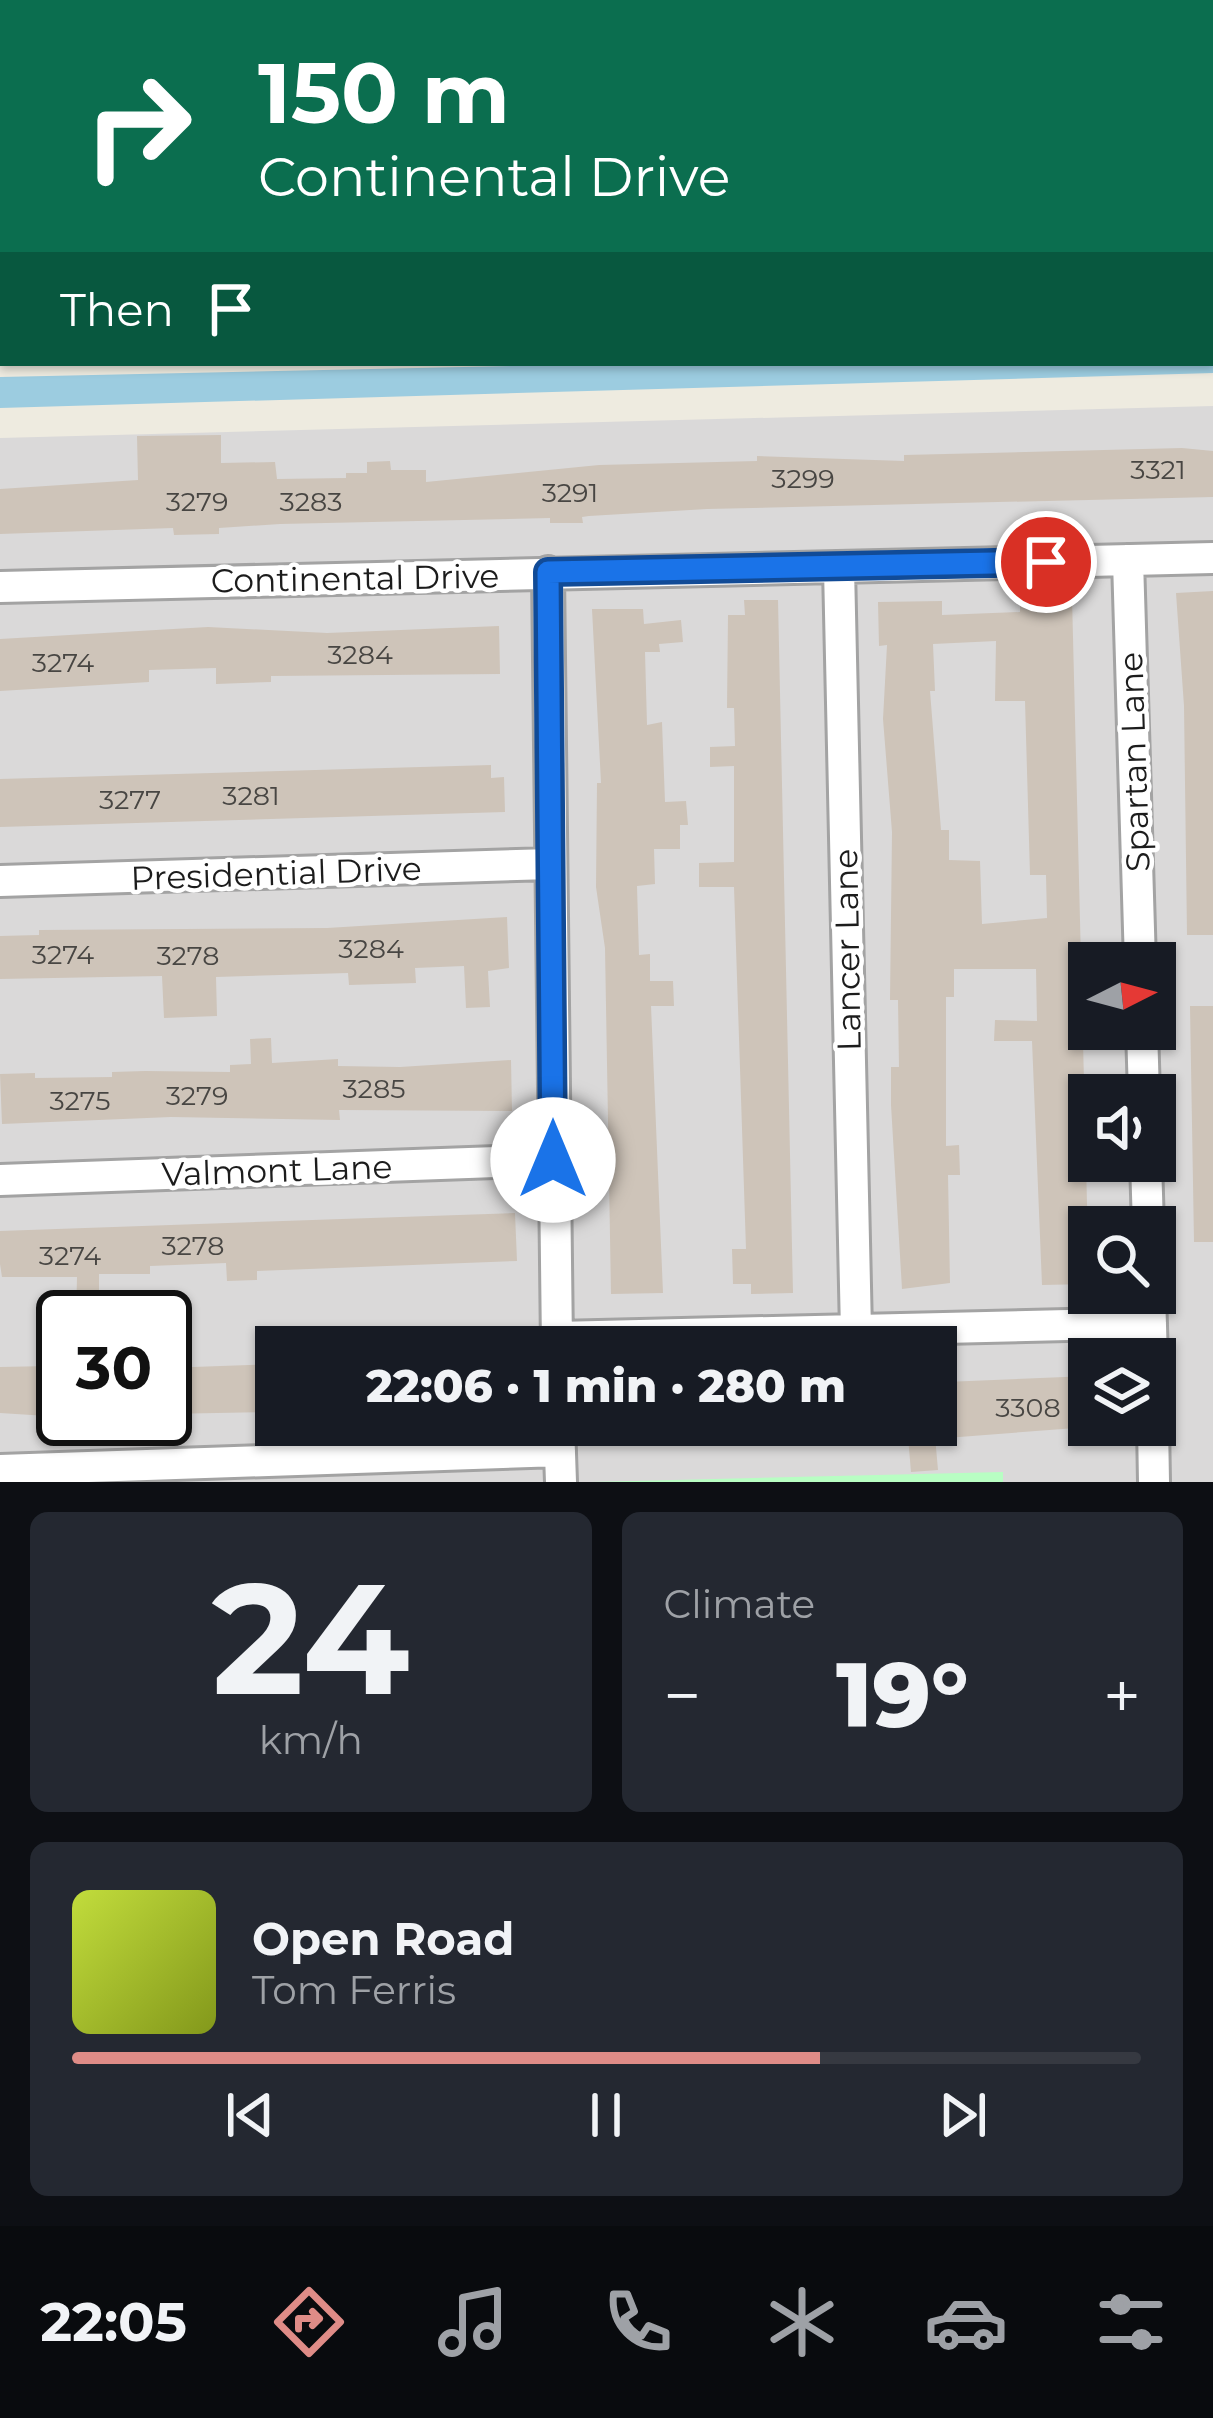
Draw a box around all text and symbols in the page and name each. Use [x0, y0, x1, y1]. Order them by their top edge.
text: 150 m [258, 42, 510, 144]
icon: right [60, 48, 216, 204]
text: Continental Drive [258, 144, 730, 210]
icon: arrive [198, 276, 264, 342]
text: Then [60, 282, 174, 337]
house number: 3321 [1130, 453, 1186, 486]
house number: 3299 [771, 462, 835, 495]
house number: 3291 [542, 476, 598, 509]
house number: 3279 [166, 485, 228, 518]
house number: 3283 [280, 485, 342, 518]
pin [995, 511, 1097, 613]
icon: arrive [1013, 529, 1079, 595]
street label: Continental Drive [210, 555, 500, 601]
house number: 3284 [327, 638, 393, 671]
house number: 3274 [32, 646, 94, 679]
street label: Spartan Lane [1110, 651, 1158, 873]
house number: 3281 [222, 779, 280, 812]
house number: 3277 [99, 783, 161, 816]
street label: Presidential Drive [130, 848, 422, 898]
street label: Lancer Lane [825, 848, 869, 1052]
house number: 3284 [338, 932, 404, 965]
house number: 3274 [32, 938, 94, 971]
house number: 3278 [157, 939, 220, 972]
north arrow [1068, 942, 1176, 1050]
map controls [1068, 942, 1176, 1446]
house number: 3285 [343, 1072, 405, 1105]
button: sound [1068, 1074, 1176, 1182]
house number: 3279 [166, 1079, 228, 1112]
house number: 3275 [49, 1084, 111, 1117]
position arrow [490, 1097, 616, 1223]
street label: Valmont Lane [161, 1146, 393, 1194]
button: search [1068, 1206, 1176, 1314]
house number: 3278 [162, 1229, 225, 1262]
house number: 3274 [39, 1239, 101, 1272]
speed limit sign: 30 [36, 1290, 192, 1446]
button: layers [1068, 1338, 1176, 1446]
text: 22:06 · 1 min · 280 m [366, 1358, 846, 1413]
house number: 3308 [995, 1391, 1061, 1424]
text: 24 [212, 1543, 410, 1733]
text: Climate [664, 1580, 815, 1628]
text: 19° [836, 1640, 968, 1750]
text: − [664, 1655, 701, 1736]
text: + [1103, 1655, 1141, 1736]
text: km/h [259, 1716, 363, 1764]
text: Open Road [252, 1911, 514, 1966]
text: Tom Ferris [252, 1966, 456, 2014]
icon: previous [217, 2082, 283, 2148]
icon: pause [573, 2082, 639, 2148]
icon: next [930, 2082, 996, 2148]
icon: directions [267, 2280, 351, 2364]
icon: music [431, 2280, 515, 2364]
icon: phone [596, 2280, 680, 2364]
icon: climate [760, 2280, 844, 2364]
icon: car [924, 2280, 1008, 2364]
icon: filters [1089, 2280, 1173, 2364]
text: 22:05 [40, 2289, 187, 2355]

